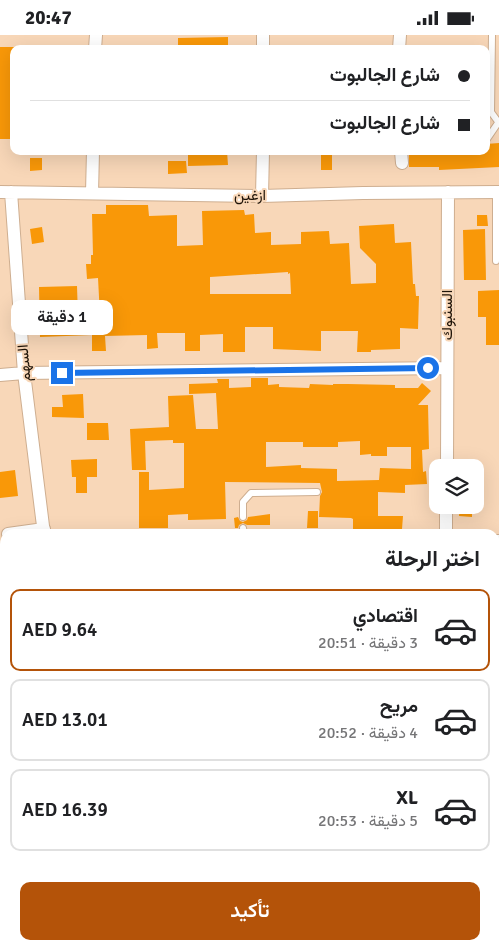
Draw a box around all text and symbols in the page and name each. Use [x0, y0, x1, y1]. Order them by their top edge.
text: 20:47 [25, 6, 72, 30]
text: شارع الجالبوت [330, 63, 440, 87]
text: شارع الجالبوت [330, 111, 440, 135]
street label: ازغين [234, 186, 266, 205]
street label: السنبوك [438, 290, 456, 340]
callout: 1 دقيقة [11, 301, 113, 335]
text: 1 دقيقة [37, 307, 87, 327]
street label: السهم [13, 343, 36, 382]
route start [417, 357, 439, 379]
route end [51, 362, 73, 384]
map controls [429, 459, 484, 514]
button: layers [429, 459, 484, 514]
text: اختر الرحلة [385, 545, 480, 572]
text: اقتصادي [353, 604, 418, 628]
icon: car [433, 608, 478, 653]
text: AED 9.64 [22, 618, 97, 642]
text: 3 دقيقة · 20:51 [318, 633, 418, 653]
text: مريح [380, 694, 418, 718]
icon: car [433, 698, 478, 743]
text: AED 13.01 [22, 708, 108, 732]
text: 4 دقيقة · 20:52 [318, 723, 418, 743]
text: XL [396, 786, 418, 810]
icon: car [433, 788, 478, 833]
text: AED 16.39 [22, 798, 108, 822]
text: 5 دقيقة · 20:53 [318, 811, 418, 831]
button: تأكيد [20, 882, 480, 940]

